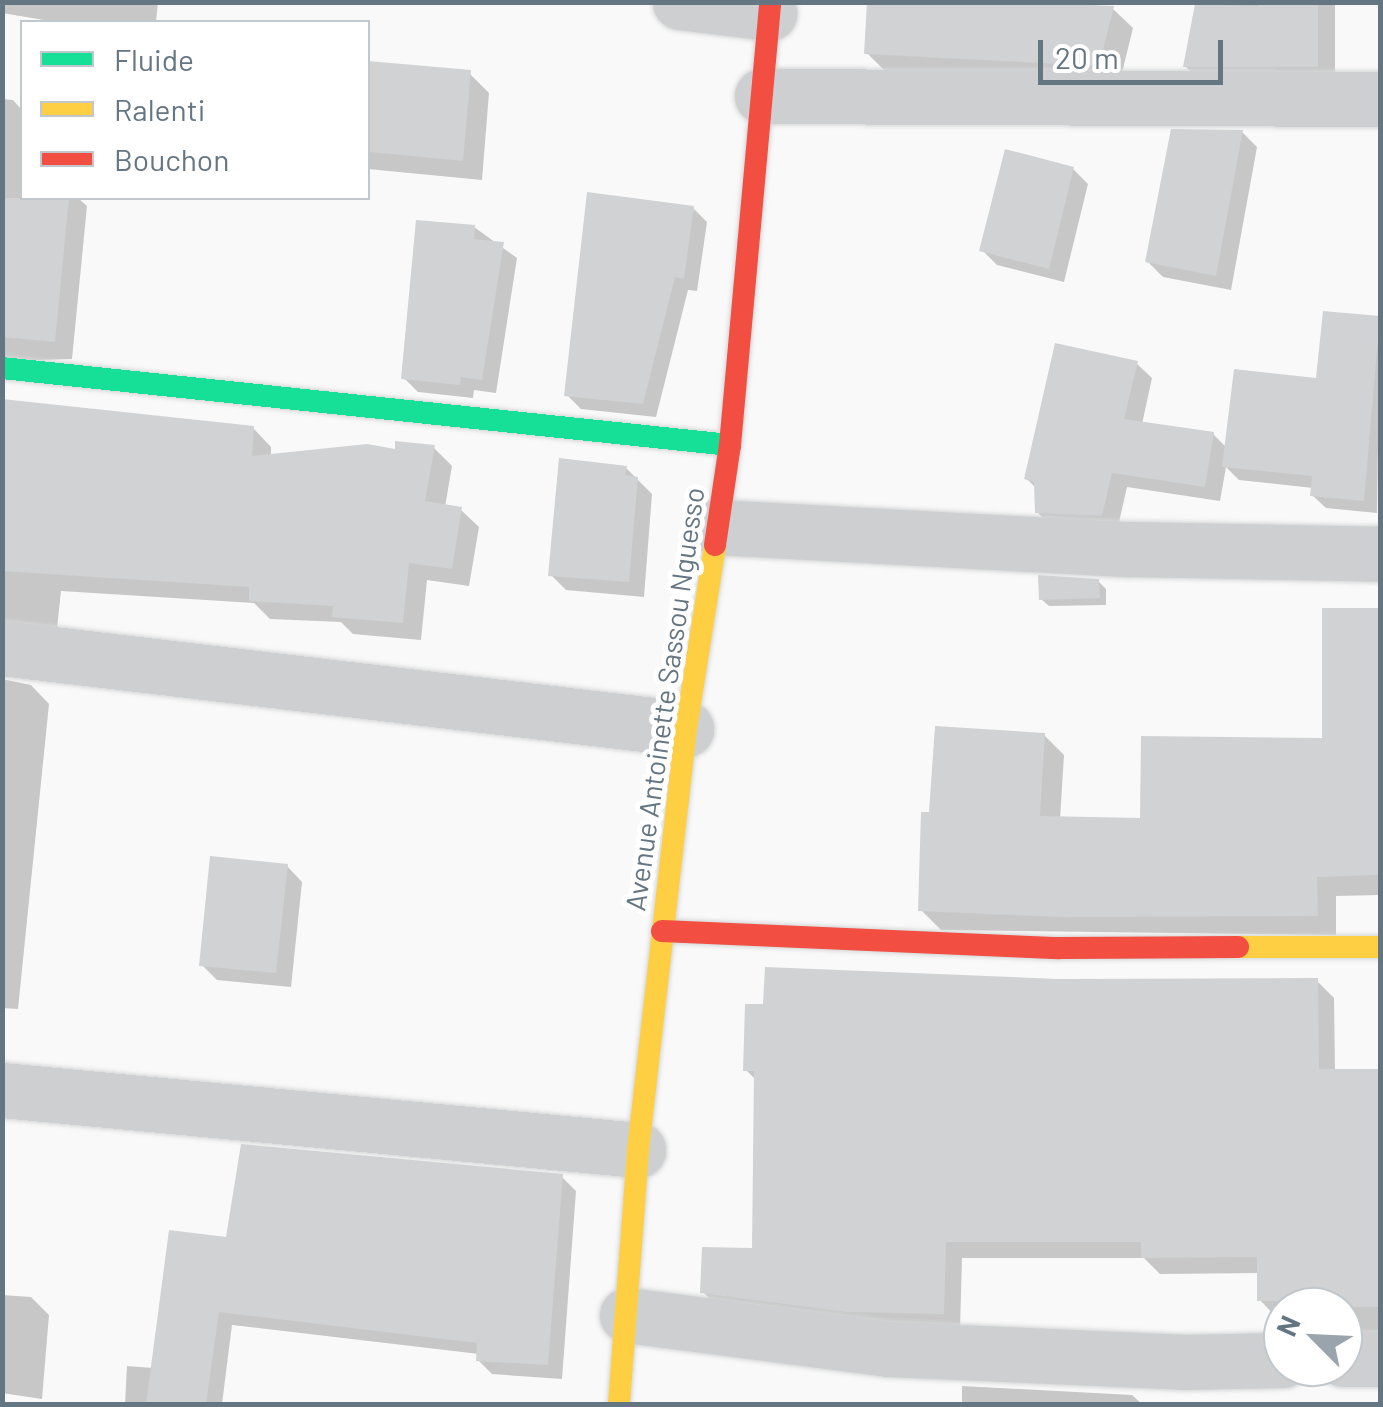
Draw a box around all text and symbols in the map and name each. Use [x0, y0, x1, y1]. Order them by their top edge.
legend [20, 20, 370, 200]
scale bar [1043, 20, 1228, 82]
text: 20 m [1055, 39, 1119, 75]
text: Fluide [114, 41, 194, 77]
text: Ralenti [114, 91, 205, 127]
text: Bouchon [114, 141, 229, 177]
street label: Avenue Antoinette Sassou Nguesso [618, 485, 710, 913]
north arrow [1263, 1287, 1363, 1387]
text: N [1268, 1310, 1307, 1341]

